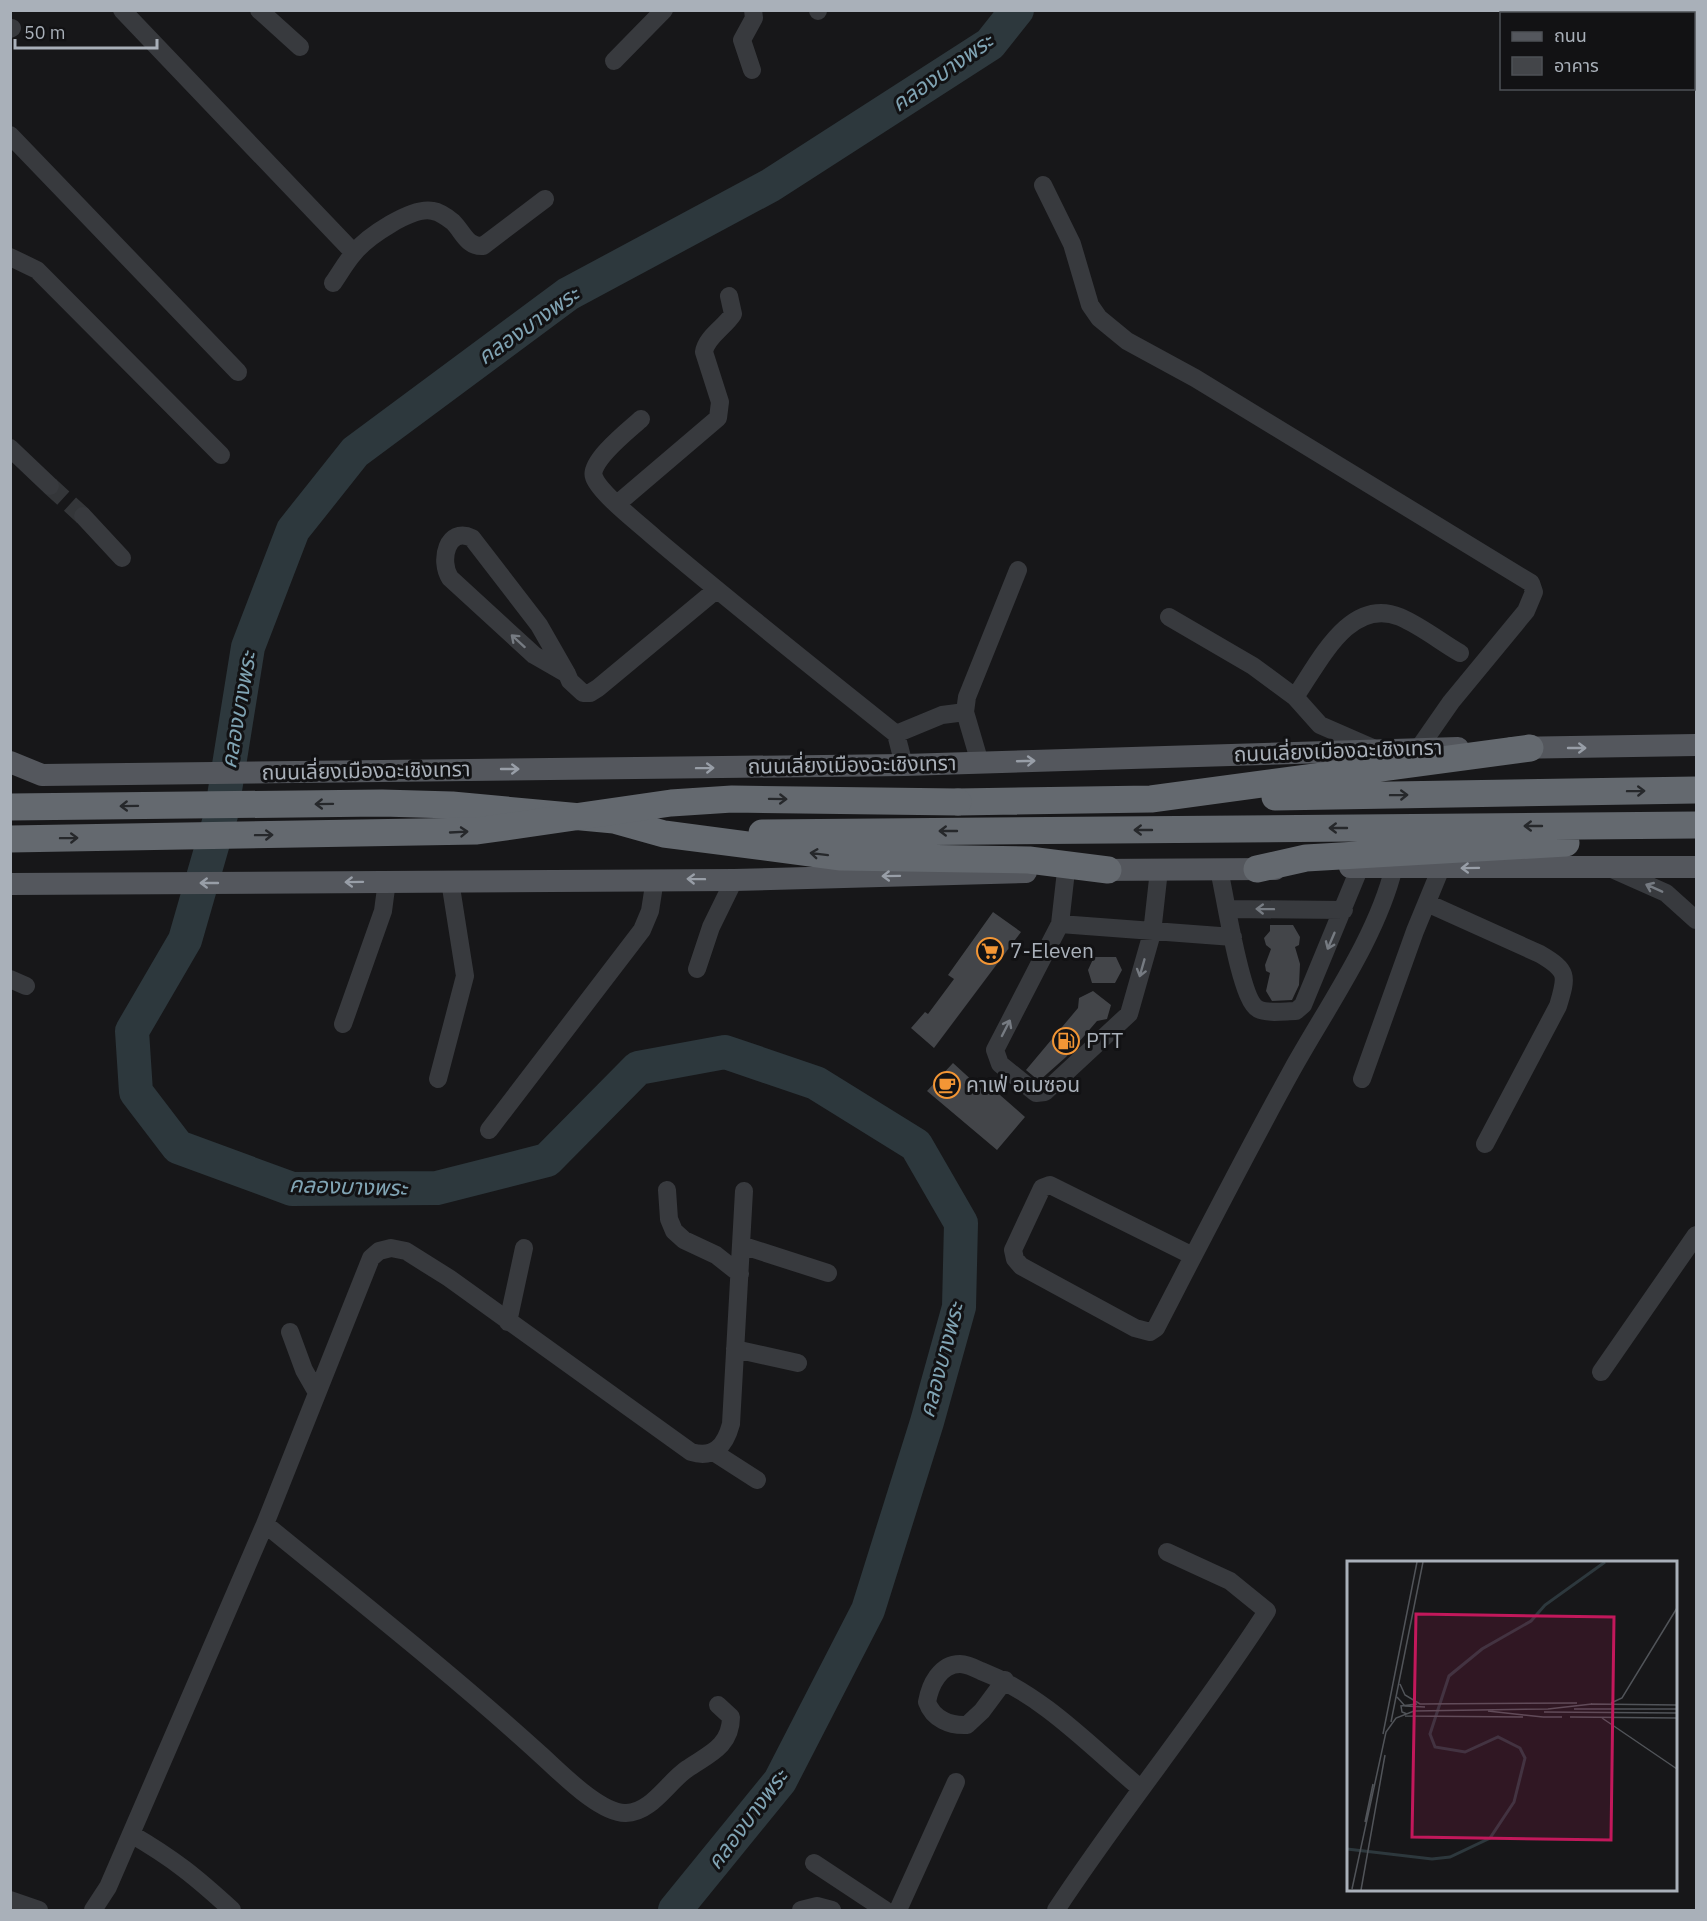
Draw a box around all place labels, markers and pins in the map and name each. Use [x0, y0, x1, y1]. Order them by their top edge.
supermarket icon: 7-Eleven [975, 936, 1005, 966]
place label: 7-Eleven [1010, 936, 1094, 964]
fuel station icon: PTT [1051, 1026, 1081, 1056]
place label: PTT [1086, 1026, 1123, 1054]
cafe icon: คาเฟ่ อเมซอน [932, 1070, 962, 1100]
place label: คาเฟ่ อเมซอน [966, 1070, 1080, 1098]

